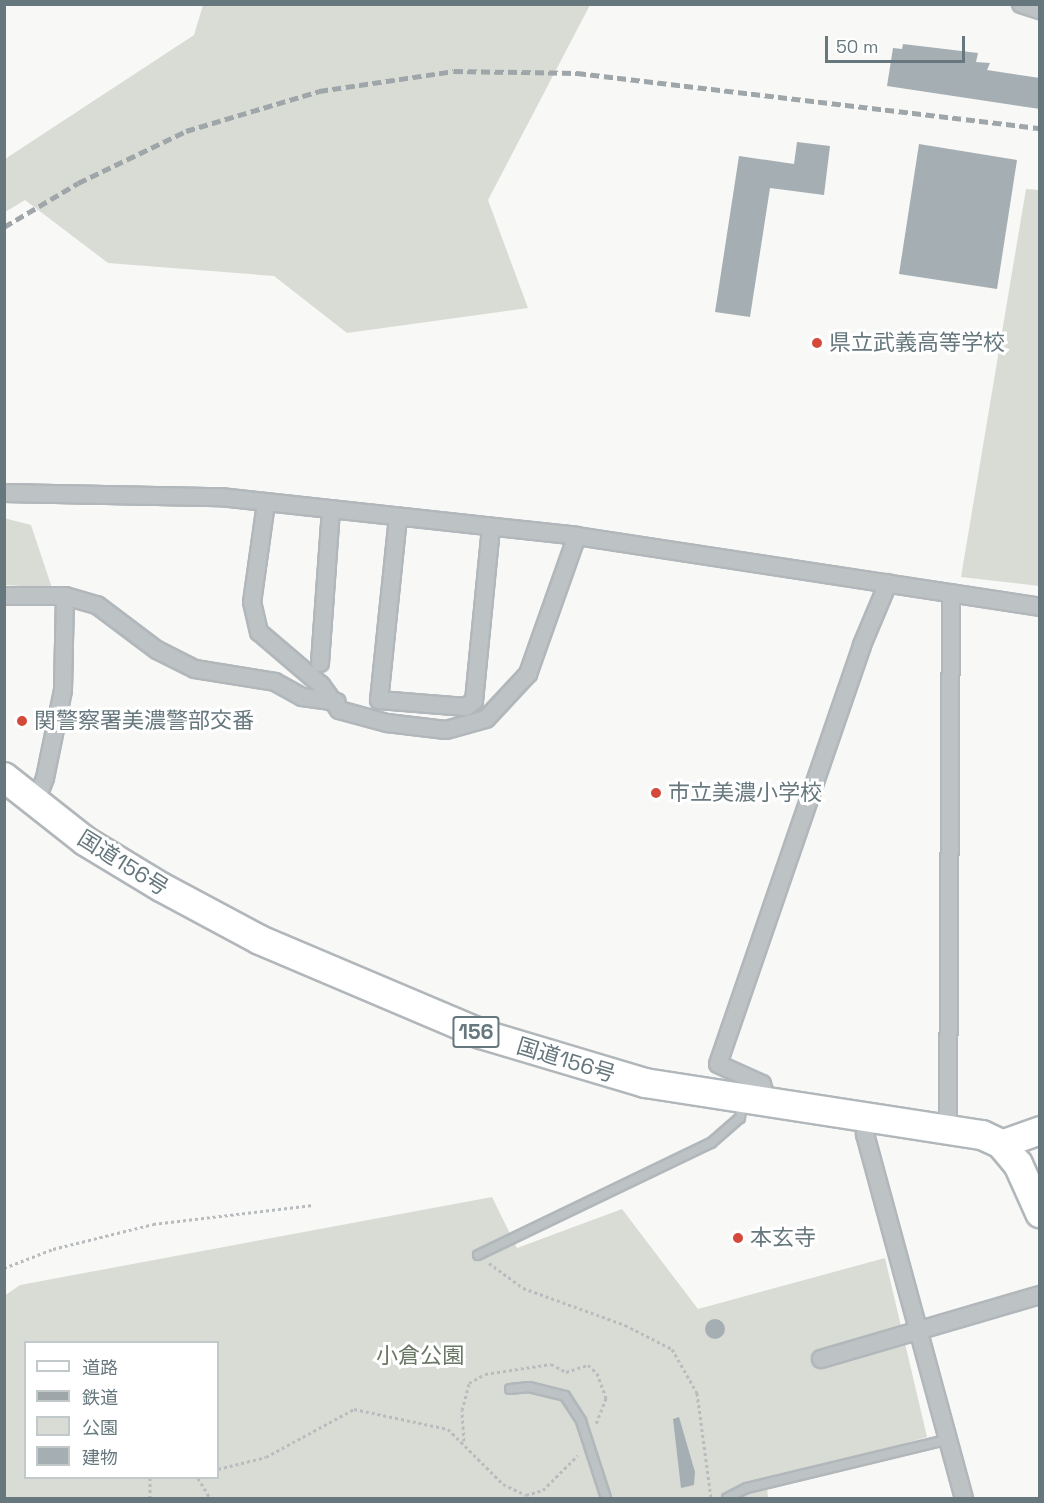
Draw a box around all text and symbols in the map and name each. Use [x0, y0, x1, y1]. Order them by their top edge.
scale bar [828, 24, 968, 62]
text: 50 m [836, 35, 878, 58]
place label: 県立武義高等学校 [829, 330, 1005, 356]
marker: 県立武義高等学校 [810, 336, 824, 350]
place label: 関警察署美濃警部交番 [34, 708, 254, 734]
marker: 関警察署美濃警部交番 [15, 714, 29, 728]
place label: 市立美濃小学校 [668, 780, 822, 806]
marker: 市立美濃小学校 [649, 786, 663, 800]
street label: 国道156号 [73, 825, 173, 901]
road number: 156 [452, 1014, 500, 1050]
street label: 国道156号 [513, 1032, 619, 1088]
place label: 本玄寺 [750, 1225, 816, 1251]
marker: 本玄寺 [731, 1231, 745, 1245]
legend [24, 1341, 219, 1479]
park label: 小倉公園 [376, 1343, 464, 1369]
text: 道路 [82, 1356, 118, 1379]
text: 鉄道 [82, 1386, 118, 1409]
text: 公園 [82, 1416, 118, 1439]
text: 建物 [82, 1446, 118, 1469]

